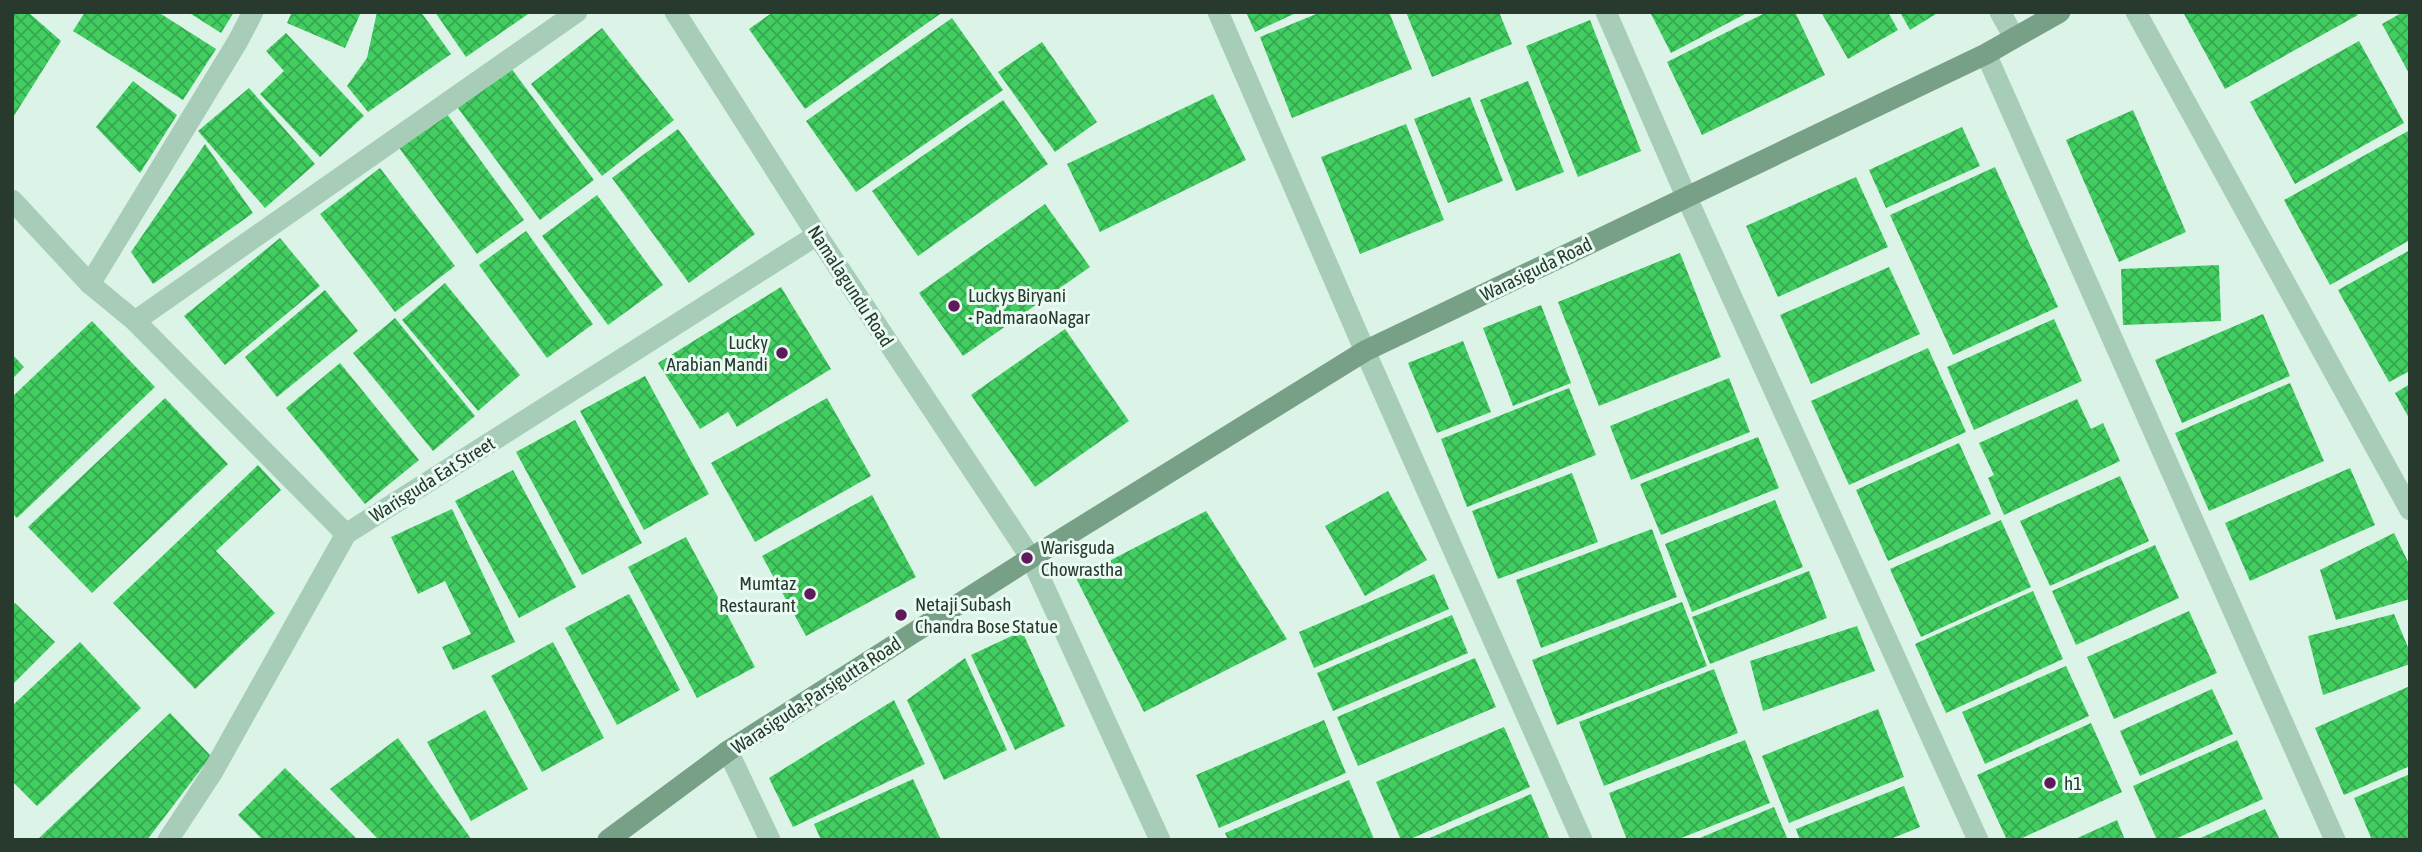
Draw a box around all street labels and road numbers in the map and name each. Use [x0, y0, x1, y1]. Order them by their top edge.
street label: Namalagundu Road [804, 221, 898, 351]
street label: Warasiguda Road [1477, 233, 1595, 305]
street label: Warisguda Eat Street [365, 432, 499, 526]
street label: Warasiguda-Parsigutta Road [727, 632, 905, 758]

